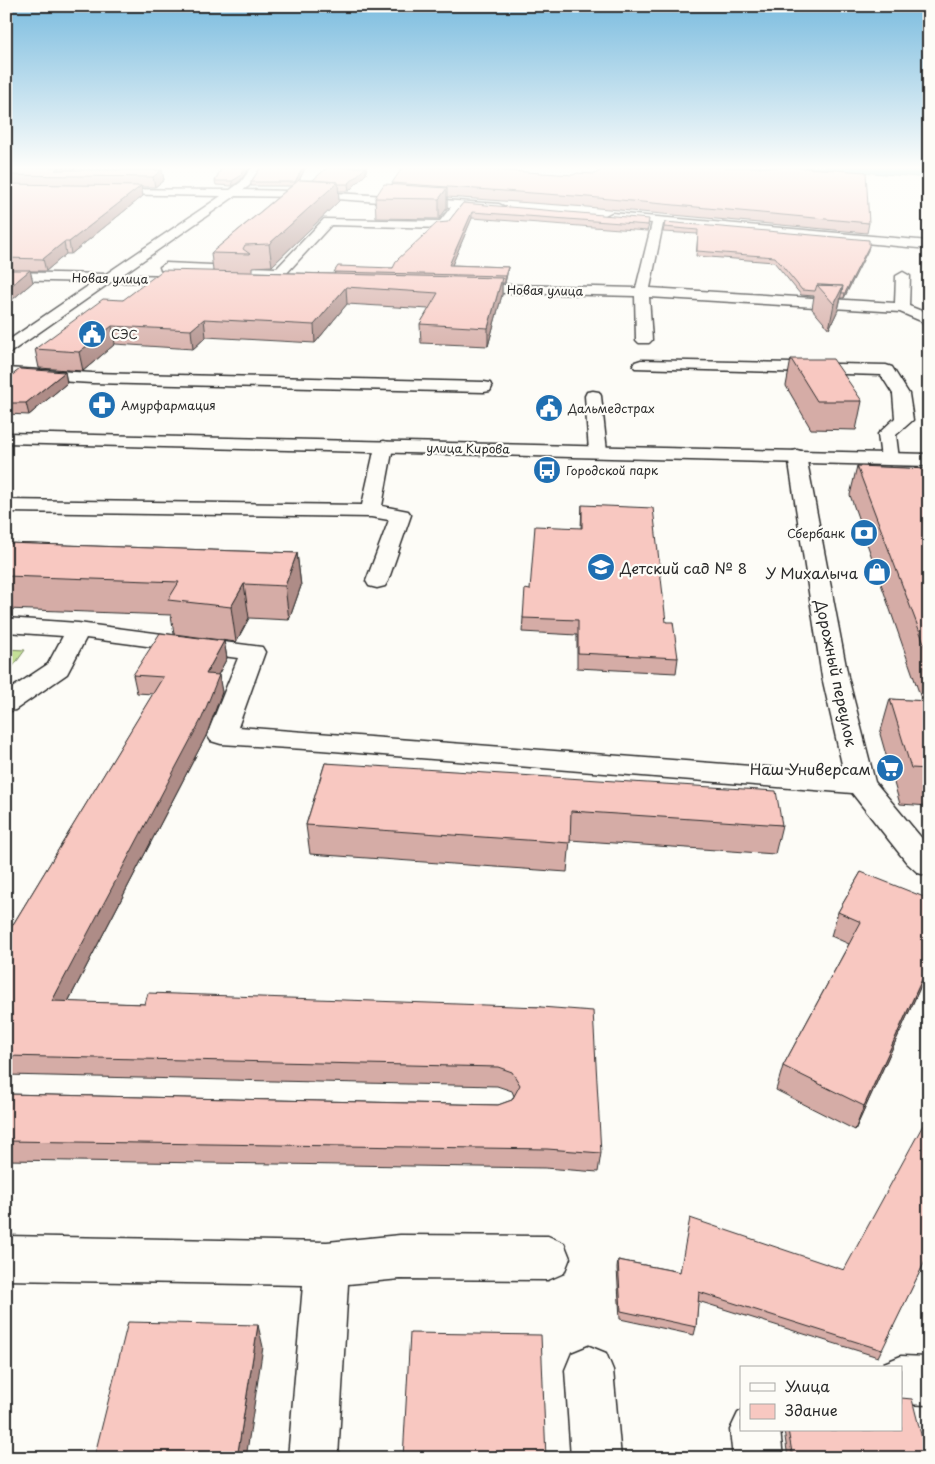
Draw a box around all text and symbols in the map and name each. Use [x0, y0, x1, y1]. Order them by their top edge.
street label: Новая улица [72, 268, 149, 288]
street label: Новая улица [507, 280, 584, 300]
public building icon: СЭС [77, 319, 107, 349]
place label: СЭС [111, 325, 138, 343]
pharmacy icon: Амурфармация [87, 390, 117, 420]
public building icon: Дальмедстрах [534, 393, 564, 423]
place label: Амурфармация [121, 396, 216, 414]
place label: Дальмедстрах [567, 399, 655, 417]
street label: улица Кирова [426, 438, 510, 458]
bus stop icon: Городской парк [532, 455, 562, 485]
place label: Городской парк [566, 461, 659, 479]
bank icon: Сбербанк [849, 518, 879, 548]
place label: Сбербанк [787, 524, 846, 542]
school or university icon: Детский сад № 8 [586, 552, 616, 582]
place label: Детский сад № 8 [619, 556, 747, 579]
shop icon: У Михалыча [862, 557, 892, 587]
place label: У Михалыча [765, 561, 859, 584]
street label: Дорожный переулок [810, 596, 864, 749]
supermarket icon: Наш Универсам [875, 753, 905, 783]
place label: Наш Универсам [750, 757, 871, 780]
legend [740, 1366, 902, 1432]
text: Улица [785, 1374, 830, 1397]
text: Здание [785, 1398, 838, 1421]

